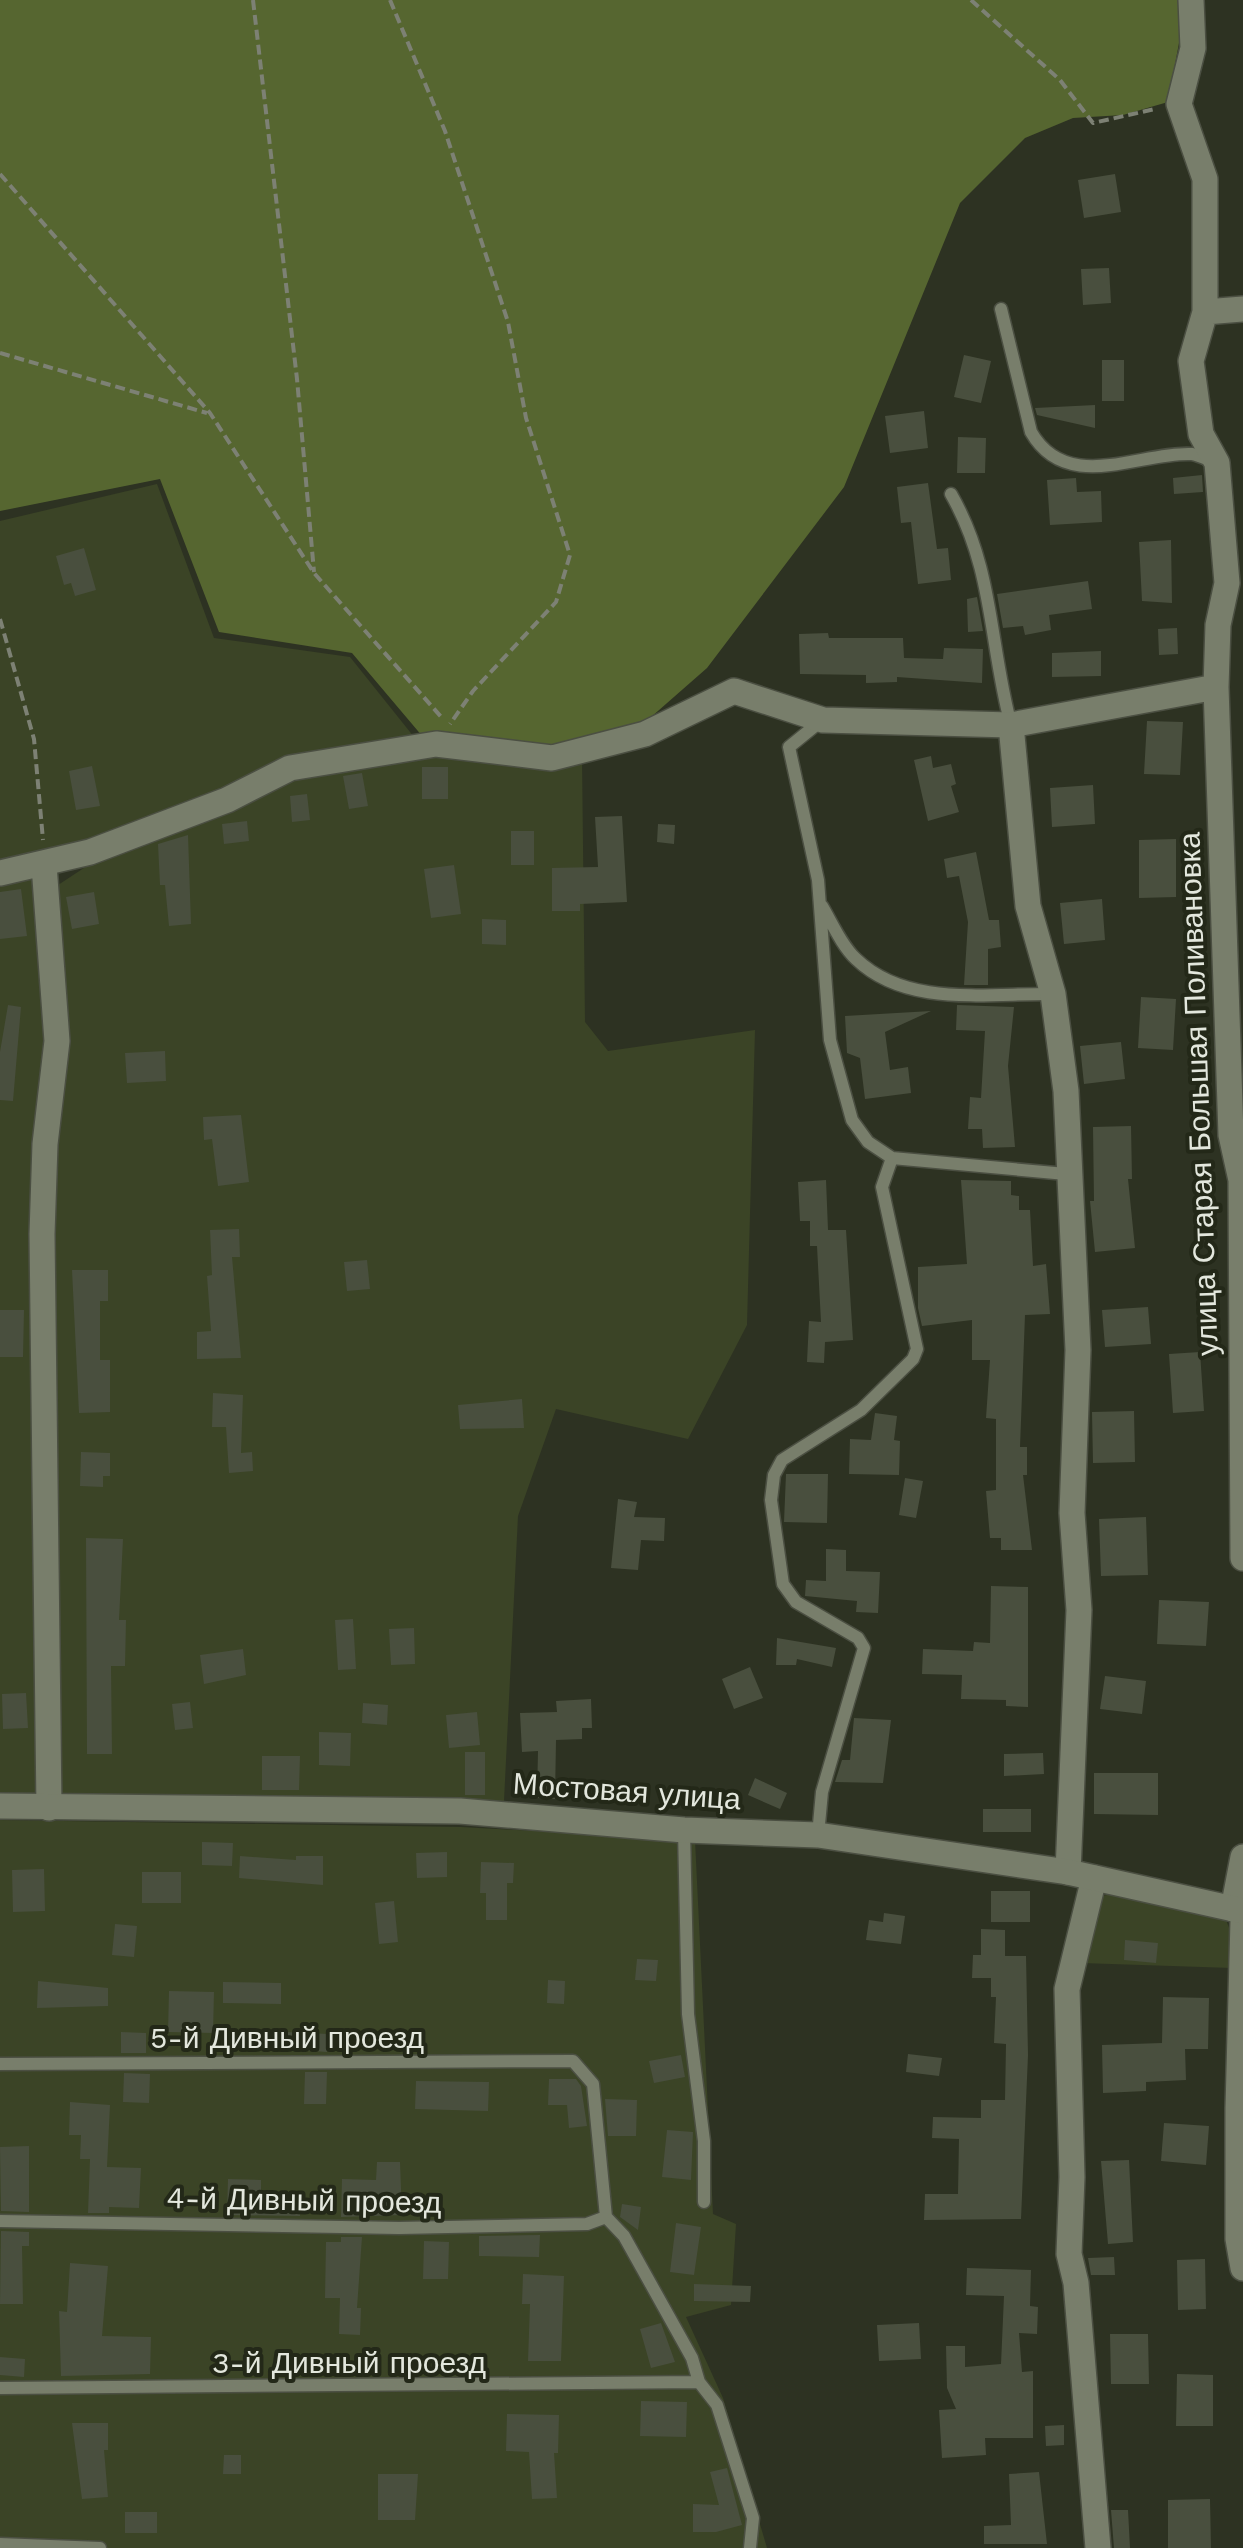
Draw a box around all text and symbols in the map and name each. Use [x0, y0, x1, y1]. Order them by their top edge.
street label: улица Старая Большая Поливановка [1171, 831, 1225, 1357]
street label: Мостовая улица [512, 1766, 742, 1816]
street label: 5-й Дивный проезд [150, 2020, 424, 2055]
street label: 4-й Дивный проезд [166, 2180, 442, 2220]
street label: 3-й Дивный проезд [212, 2345, 486, 2380]

